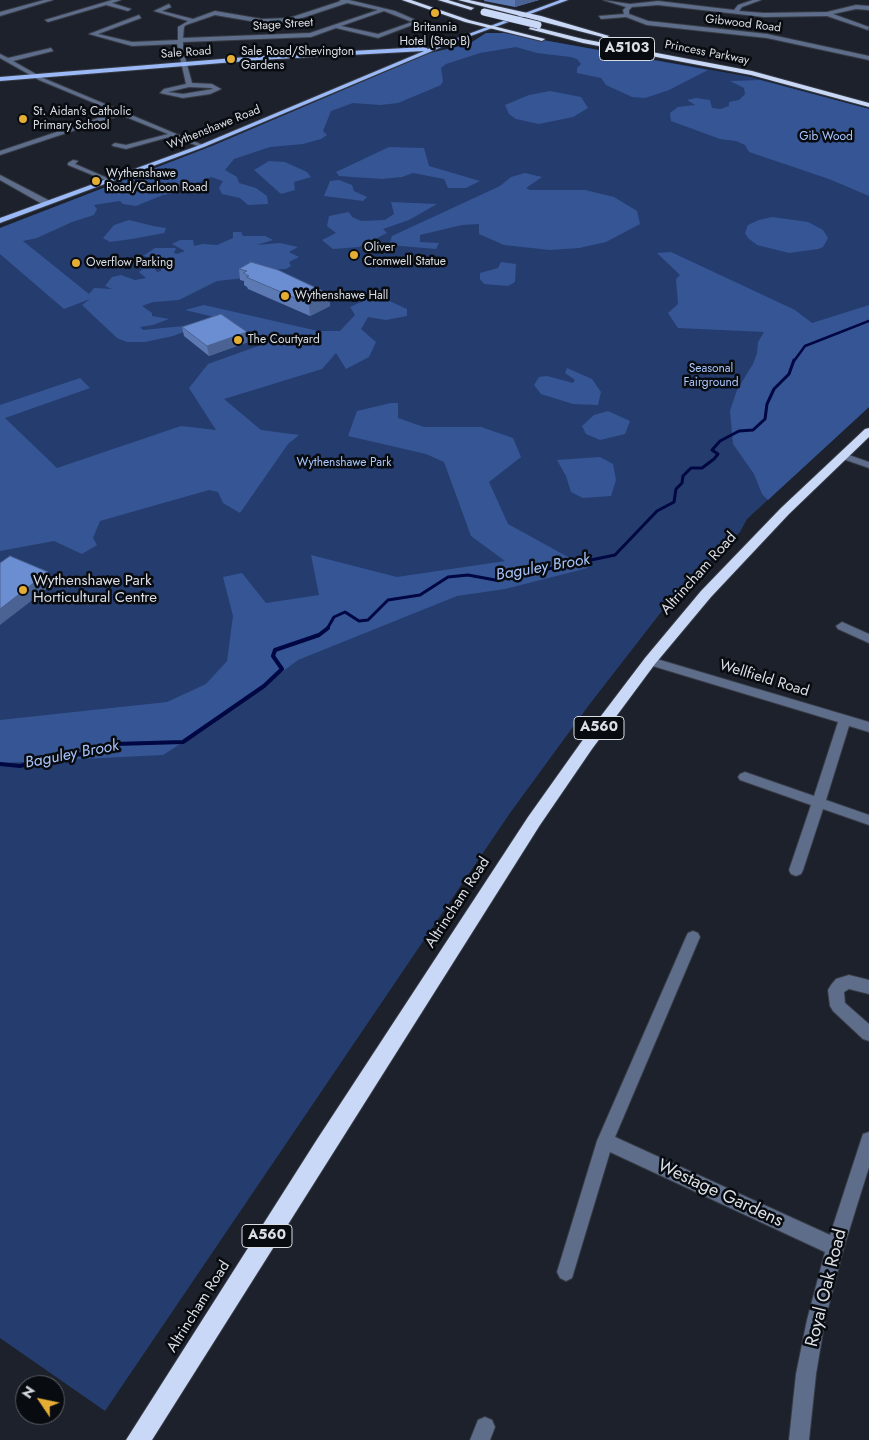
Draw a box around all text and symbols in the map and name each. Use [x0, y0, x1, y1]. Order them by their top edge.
marker: Britannia Hotel (Stop B) [429, 7, 441, 19]
street label: Gibwood Road [704, 12, 782, 36]
street label: Stage Street [252, 16, 314, 34]
place label: Britannia Hotel (Stop B) [399, 21, 471, 49]
road number: A5103 [600, 38, 654, 61]
street label: Princess Parkway [664, 38, 750, 68]
street label: Sale Road [160, 44, 212, 62]
place label: Sale Road/Shevington Gardens [241, 45, 354, 73]
marker: Sale Road/Shevington Gardens [225, 53, 237, 65]
street label: Wythenshawe Road [165, 103, 263, 153]
place label: St. Aidan's Catholic Primary School [33, 105, 131, 133]
marker: St. Aidan's Catholic Primary School [17, 113, 29, 125]
park label: Gib Wood [799, 130, 853, 144]
place label: Wythenshawe Road/Carloon Road [106, 167, 208, 195]
marker: Wythenshawe Road/Carloon Road [90, 175, 102, 187]
place label: Oliver Cromwell Statue [364, 241, 446, 269]
marker: Oliver Cromwell Statue [348, 249, 360, 261]
place label: Overflow Parking [86, 256, 173, 270]
marker: Overflow Parking [70, 257, 82, 269]
place label: Wythenshawe Hall [295, 289, 388, 303]
marker: Wythenshawe Hall [279, 290, 291, 302]
place label: The Courtyard [248, 333, 320, 347]
marker: The Courtyard [232, 334, 244, 346]
park label: Seasonal Fairground [683, 362, 739, 390]
park label: Wythenshawe Park [297, 456, 391, 470]
street label: Altrincham Road [657, 529, 741, 619]
water label: Baguley Brook [495, 550, 591, 586]
place label: Wythenshawe Park Horticultural Centre [33, 572, 157, 607]
marker: Wythenshawe Park Horticultural Centre [17, 584, 29, 596]
street label: Wellfield Road [717, 657, 811, 701]
road number: A560 [574, 716, 624, 740]
water label: Baguley Brook [24, 737, 120, 773]
street label: Altrincham Road [422, 854, 494, 952]
street label: Westage Gardens [654, 1156, 786, 1232]
road number: A560 [242, 1224, 292, 1248]
street label: Royal Oak Road [802, 1227, 852, 1349]
street label: Altrincham Road [164, 1258, 234, 1356]
north arrow [15, 1375, 65, 1425]
text: N [17, 1382, 40, 1402]

